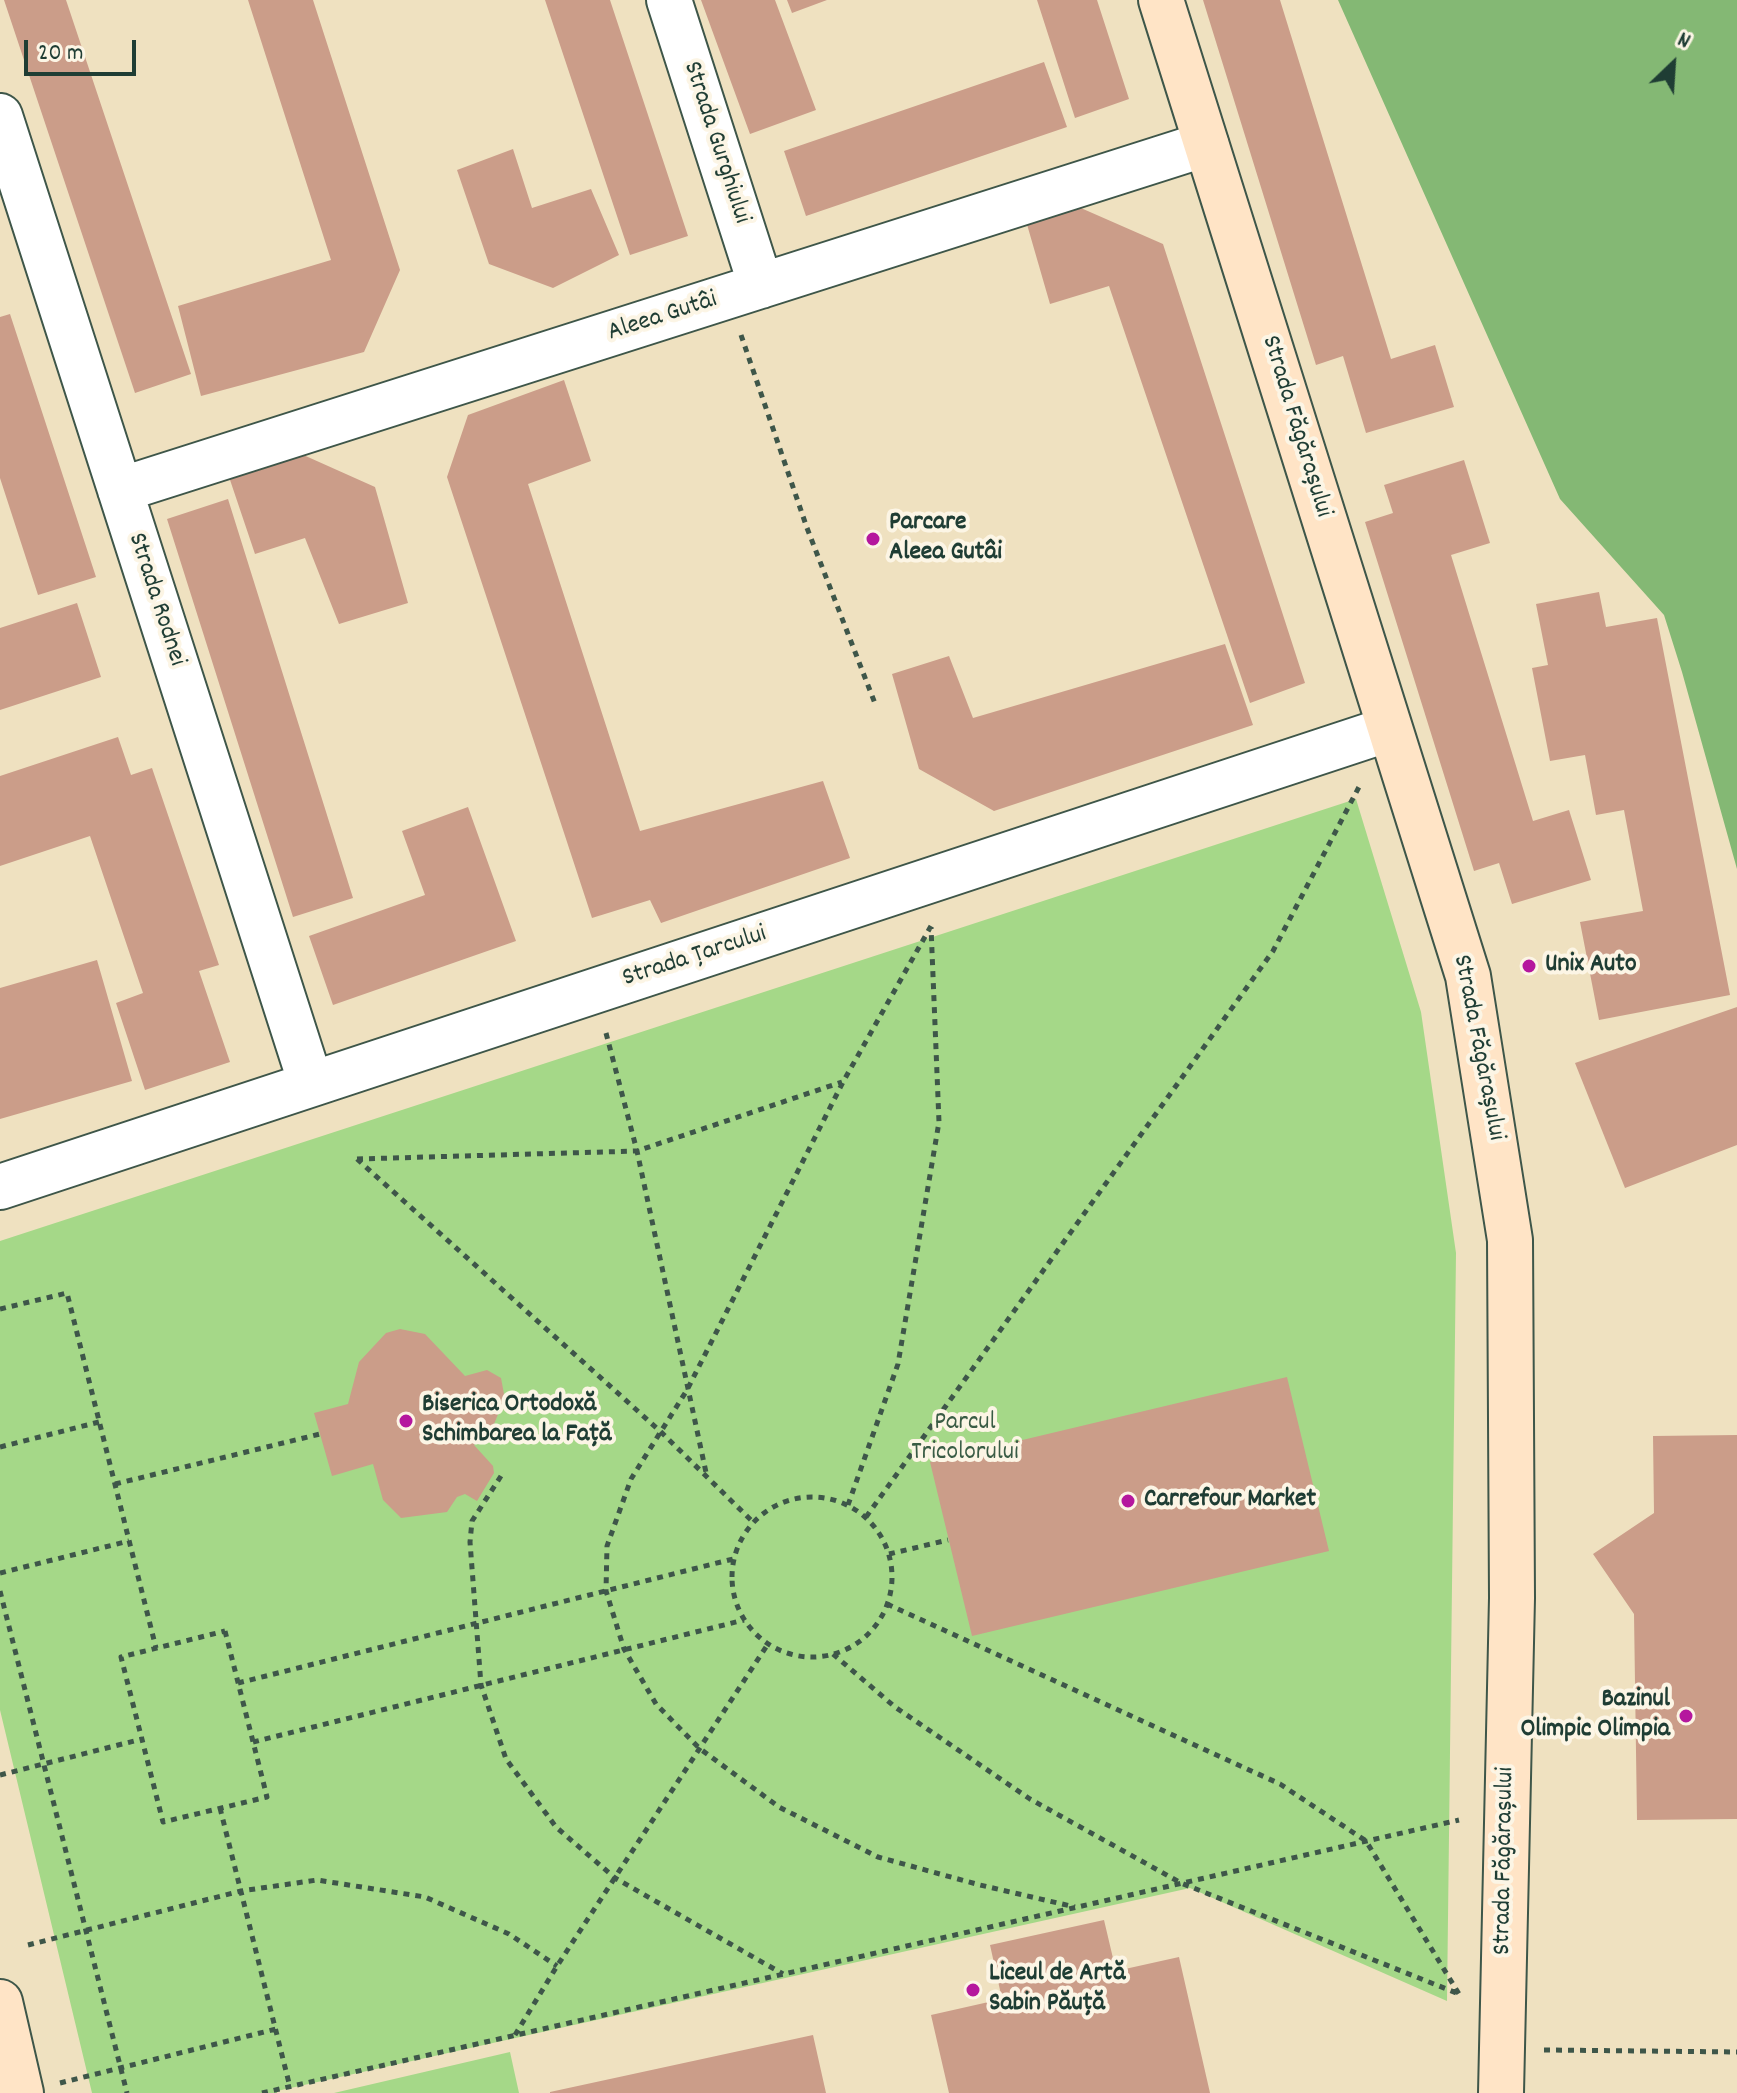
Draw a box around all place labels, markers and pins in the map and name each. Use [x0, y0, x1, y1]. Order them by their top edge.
place label: Parcare Aleea Gutâi [889, 508, 1002, 570]
marker: Parcare Aleea Gutâi [864, 530, 882, 548]
place label: Unix Auto [1545, 950, 1636, 982]
marker: Unix Auto [1520, 957, 1538, 975]
place label: Biserica Ortodoxă Schimbarea la Față [422, 1390, 612, 1452]
marker: Biserica Ortodoxă Schimbarea la Față [397, 1412, 415, 1430]
place label: Carrefour Market [1144, 1485, 1316, 1517]
marker: Carrefour Market [1119, 1492, 1137, 1510]
place label: Bazinul Olimpic Olimpia [1520, 1685, 1670, 1746]
marker: Bazinul Olimpic Olimpia [1677, 1707, 1695, 1725]
place label: Liceul de Artă Sabin Păuță [989, 1959, 1126, 2020]
marker: Liceul de Artă Sabin Păuță [964, 1981, 982, 1999]

